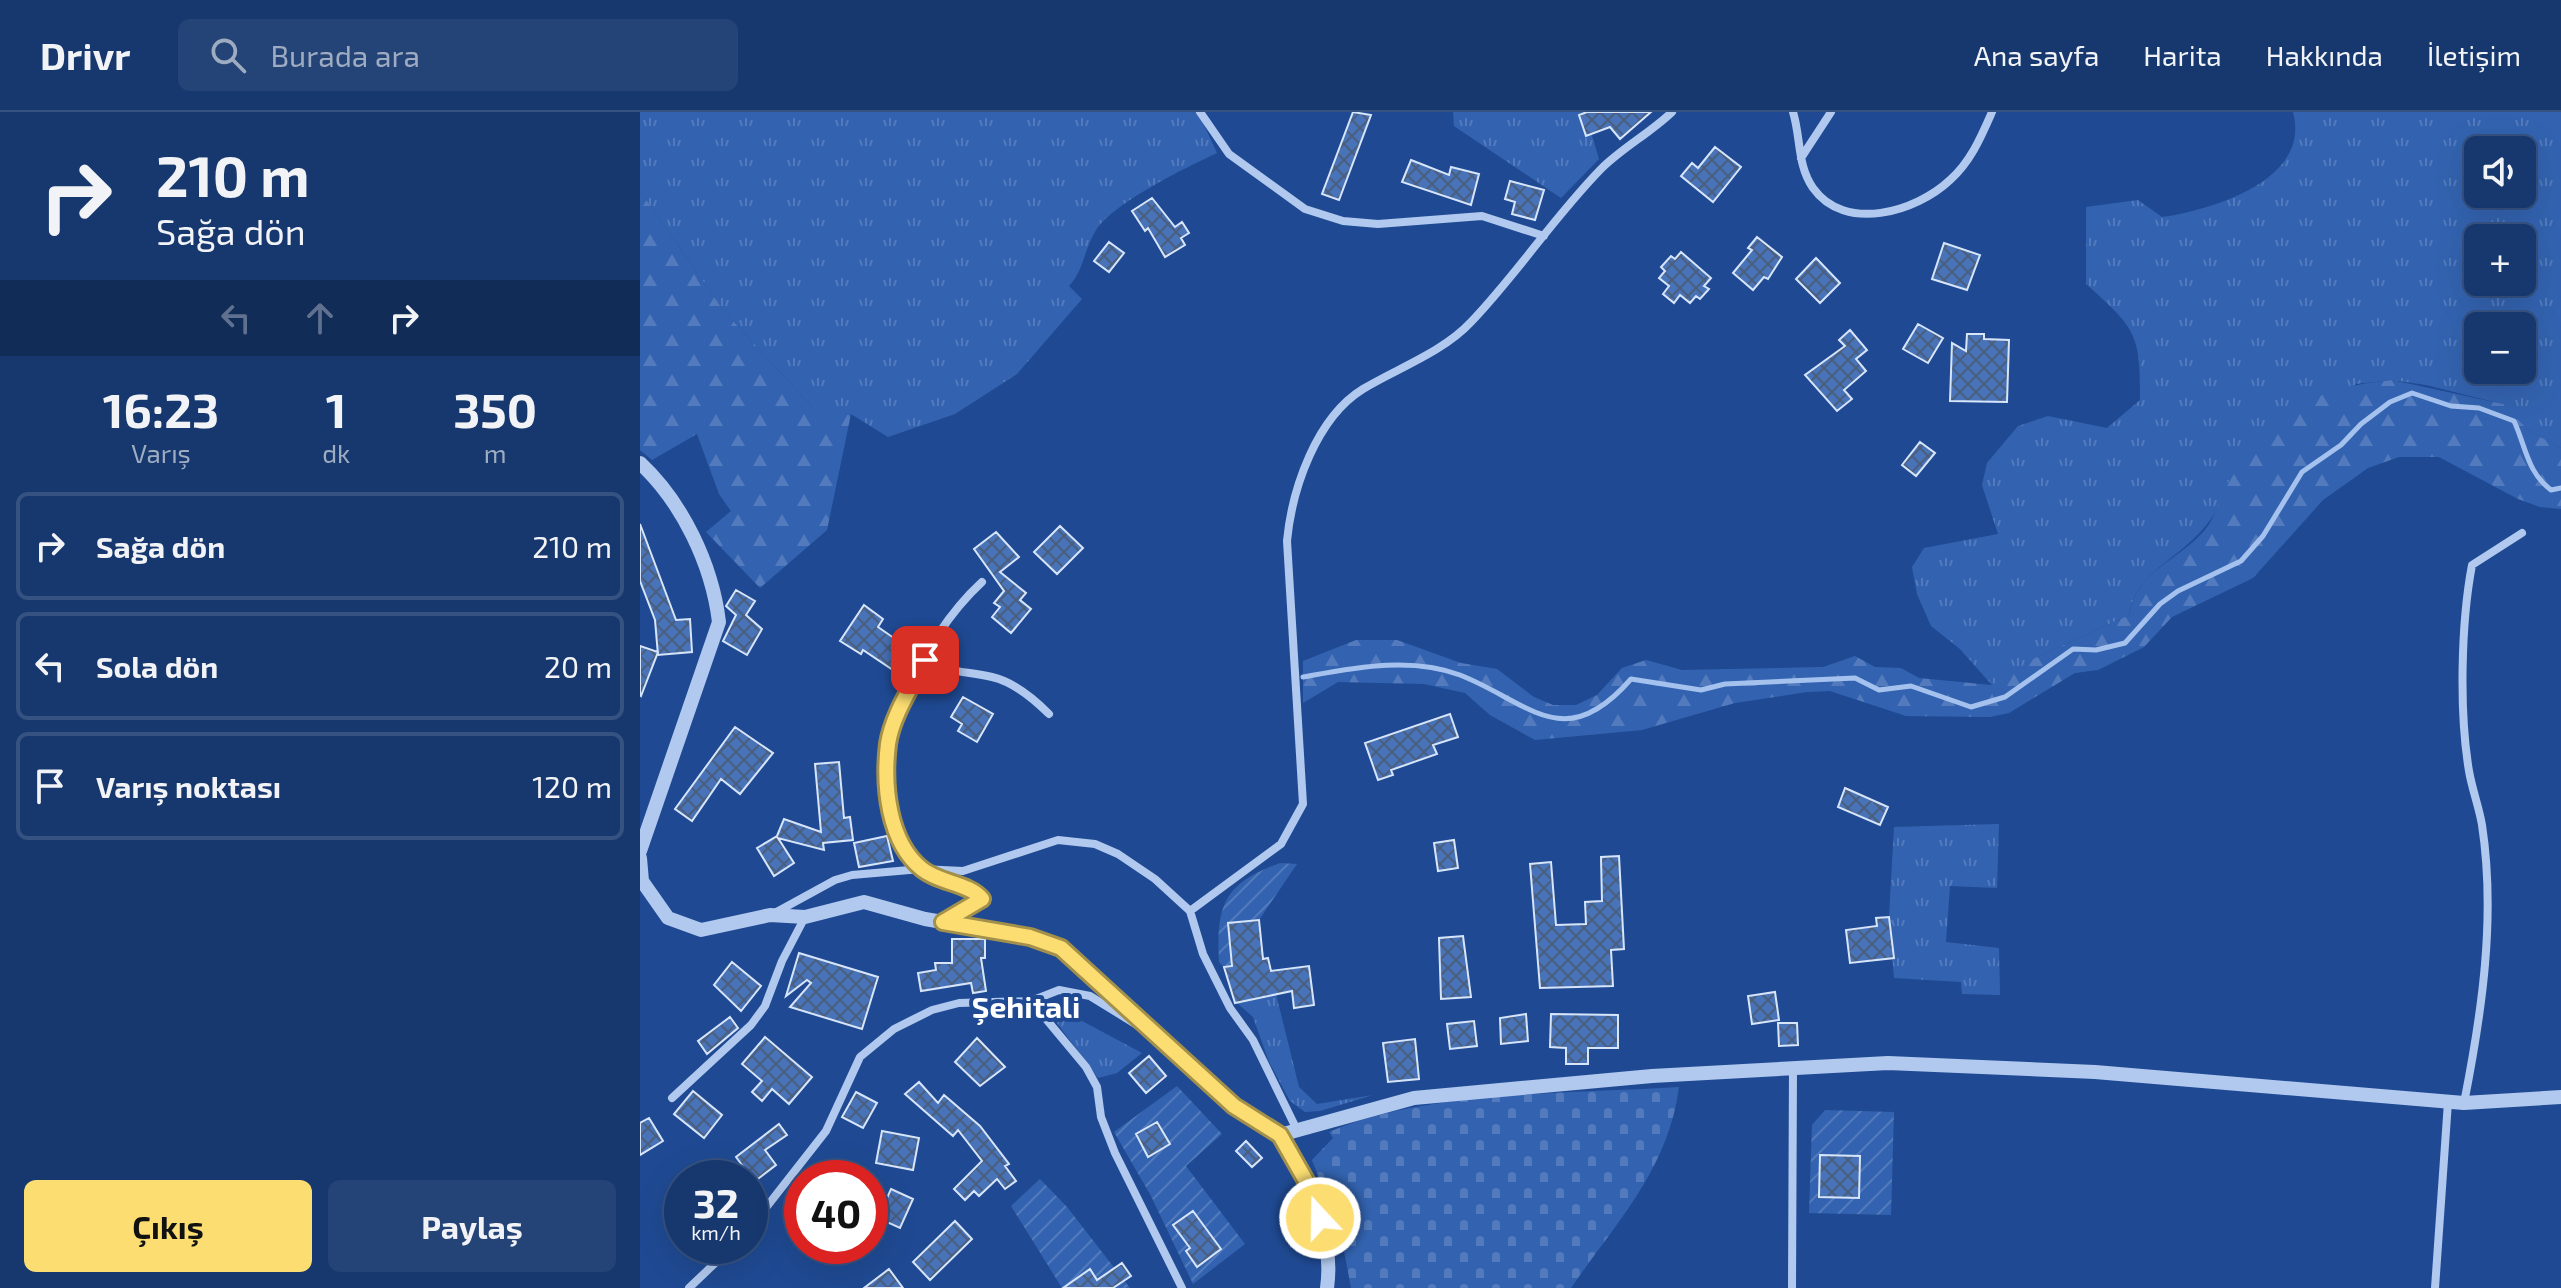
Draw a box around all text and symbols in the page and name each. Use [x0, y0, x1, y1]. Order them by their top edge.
search box [178, 19, 738, 91]
text: Drivr [40, 32, 130, 78]
icon: search [206, 33, 250, 77]
text: Burada ara [270, 37, 420, 73]
text: Ana sayfa [1974, 38, 2099, 72]
text: Harita [2143, 38, 2222, 72]
text: Hakkında [2266, 38, 2383, 72]
text: İletişim [2427, 38, 2521, 72]
map controls [2464, 136, 2536, 384]
button: sound [2464, 136, 2536, 208]
text: 210 m [156, 141, 310, 208]
icon: right [24, 144, 128, 248]
text: Sağa dön [156, 209, 306, 252]
button: + [2464, 224, 2536, 296]
icon: left [214, 296, 258, 340]
icon: ahead [298, 296, 342, 340]
icon: right [382, 296, 426, 340]
button: − [2464, 312, 2536, 384]
text: 16:23 [103, 380, 219, 438]
text: 1 [326, 380, 347, 438]
text: 350 [453, 380, 537, 438]
text: Varış [131, 437, 191, 468]
text: dk [322, 437, 350, 468]
text: m [484, 437, 507, 468]
icon: right [28, 524, 72, 568]
text: Sağa dön [96, 528, 225, 564]
text: 210 m [532, 528, 612, 564]
pin [891, 626, 959, 694]
icon: arrive [903, 638, 947, 682]
icon: left [28, 644, 72, 688]
text: Sola dön [96, 648, 218, 684]
text: 20 m [544, 648, 612, 684]
icon: arrive [28, 764, 72, 808]
text: Varış noktası [96, 768, 281, 804]
text: 120 m [532, 768, 612, 804]
district label: Şehitali [972, 988, 1080, 1026]
speed limit sign: 40 [784, 1160, 888, 1264]
position arrow [1278, 1176, 1362, 1260]
text: 32 [693, 1178, 739, 1226]
button: Çıkış [24, 1180, 312, 1272]
button: Paylaş [328, 1180, 616, 1272]
text: km/h [691, 1220, 741, 1244]

